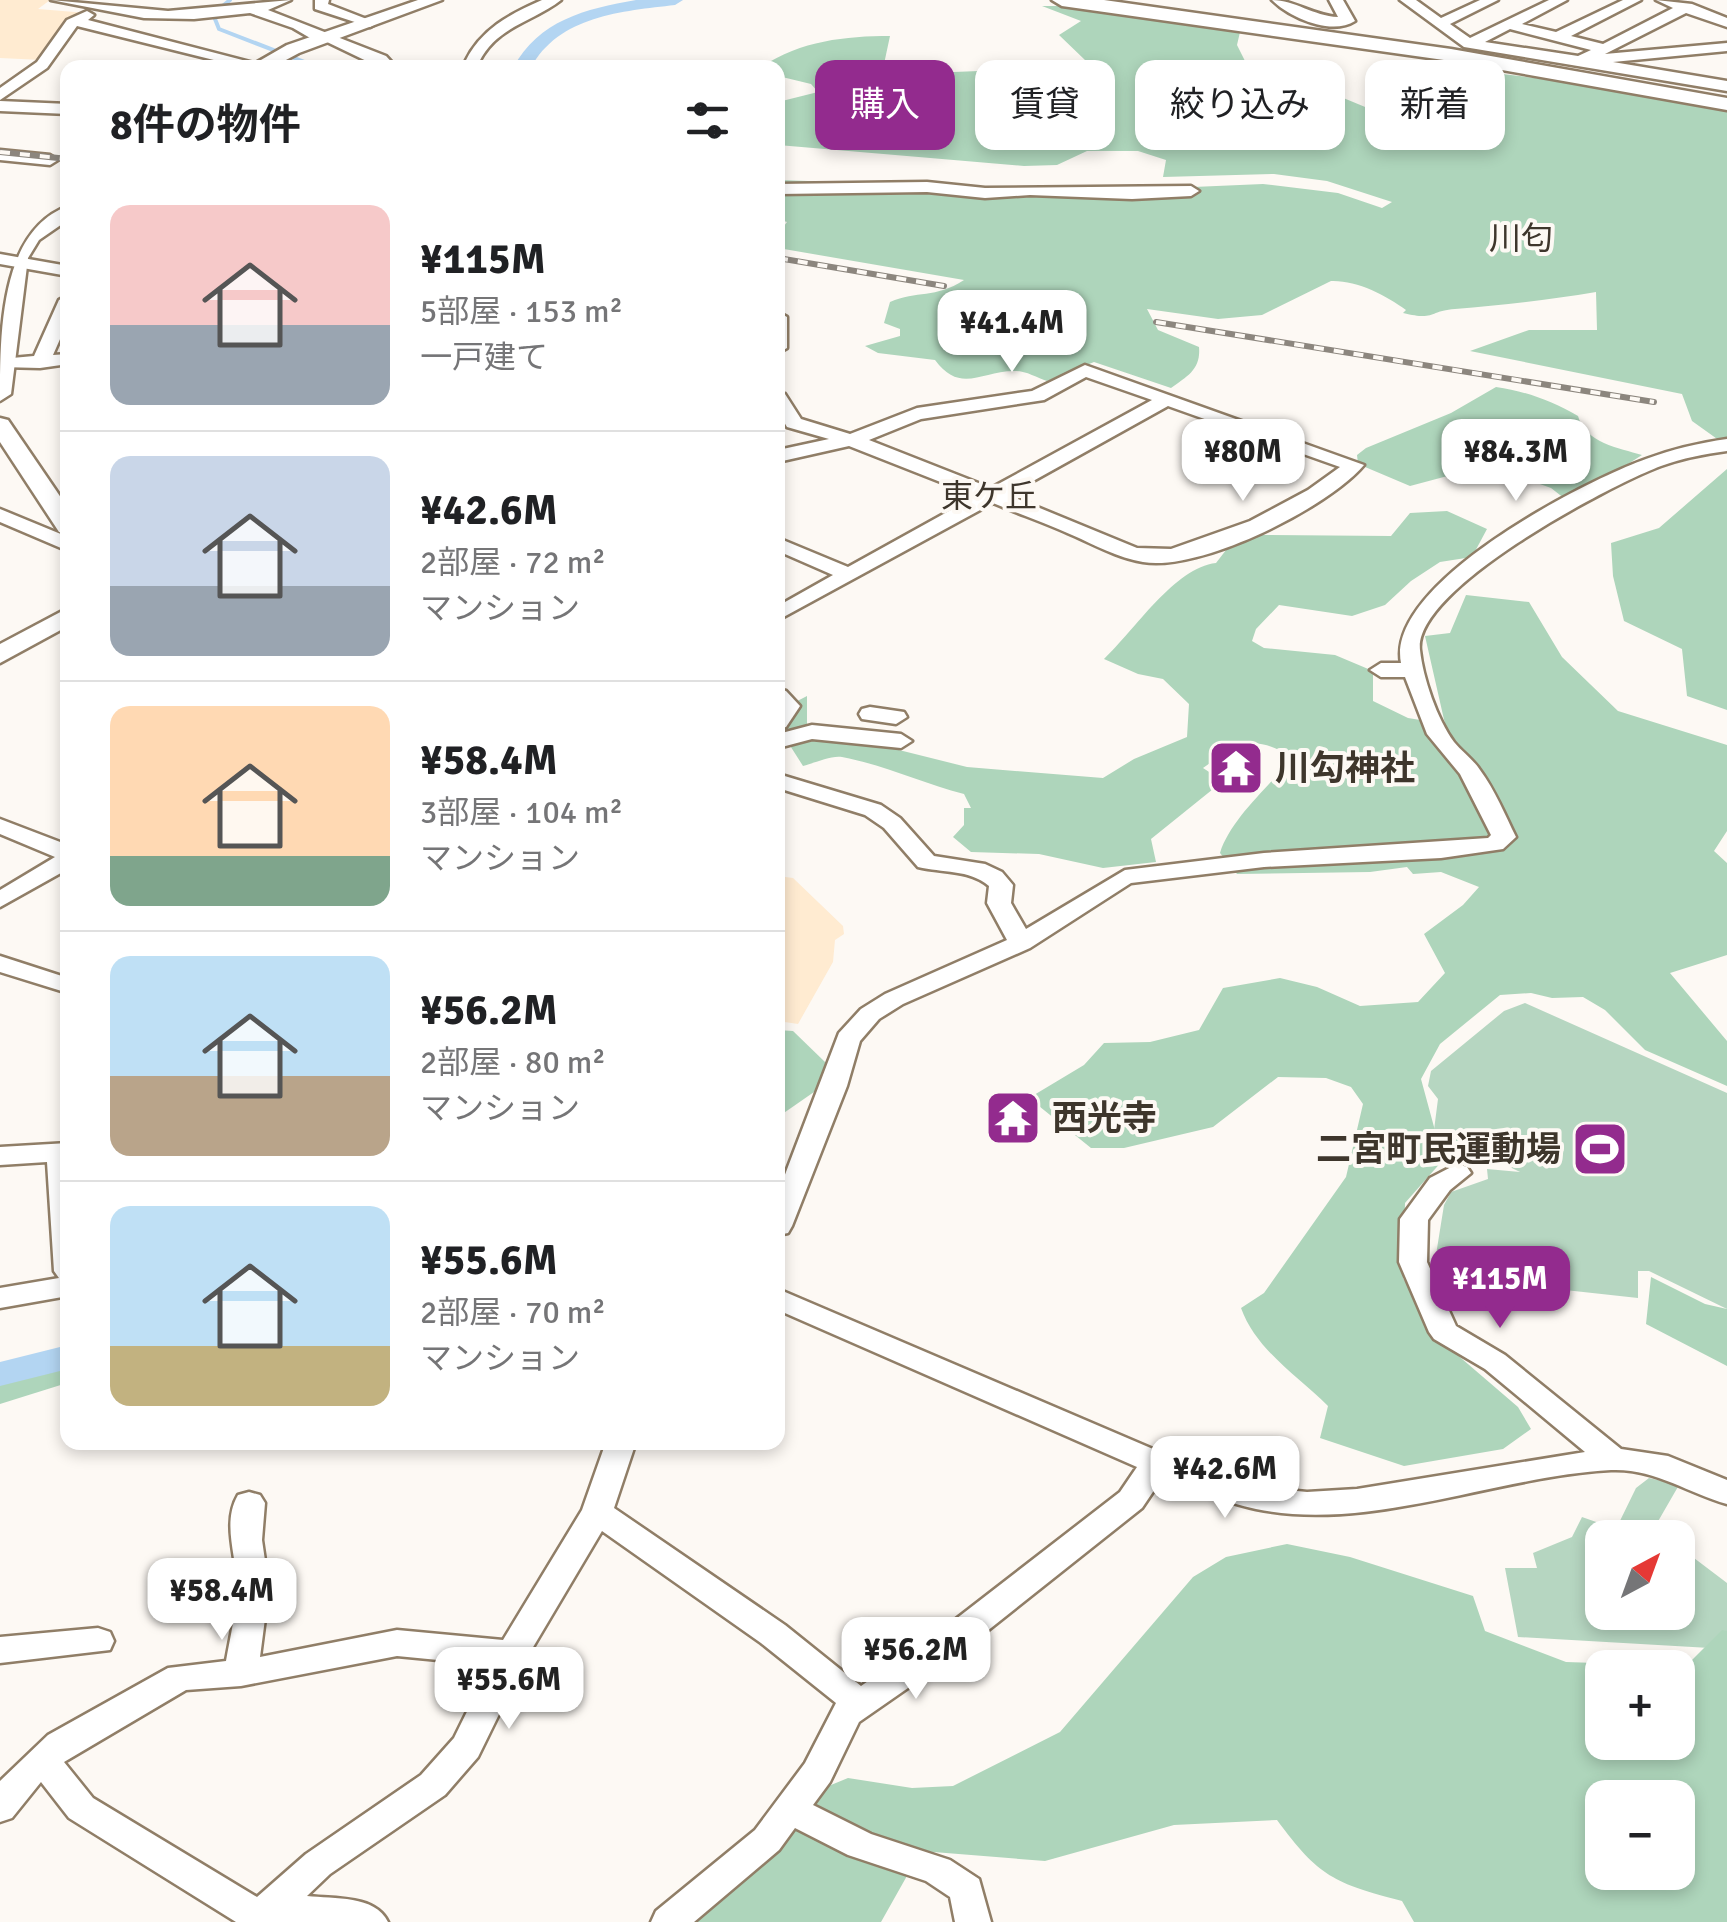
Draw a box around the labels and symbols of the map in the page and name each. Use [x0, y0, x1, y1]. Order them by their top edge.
district label: 川匂 [1489, 219, 1553, 258]
pin: ¥41.4M [931, 290, 1093, 375]
pin: ¥80M [1184, 419, 1302, 504]
pin: ¥84.3M [1435, 419, 1597, 504]
district label: 東ケ丘 [941, 477, 1037, 516]
temple icon: 川勾神社 [1206, 738, 1266, 798]
place label: 川勾神社 [1275, 747, 1415, 790]
temple icon: 西光寺 [983, 1088, 1043, 1148]
place label: 西光寺 [1052, 1097, 1157, 1140]
sports icon: 二宮町民運動場 [1570, 1119, 1630, 1179]
place label: 二宮町民運動場 [1316, 1128, 1561, 1171]
pin: ¥115M [1430, 1246, 1570, 1331]
pin: ¥42.6M [1144, 1436, 1306, 1521]
north arrow [1585, 1520, 1695, 1630]
pin: ¥58.4M [141, 1558, 303, 1643]
pin: ¥56.2M [835, 1617, 997, 1702]
pin: ¥55.6M [428, 1647, 590, 1732]

